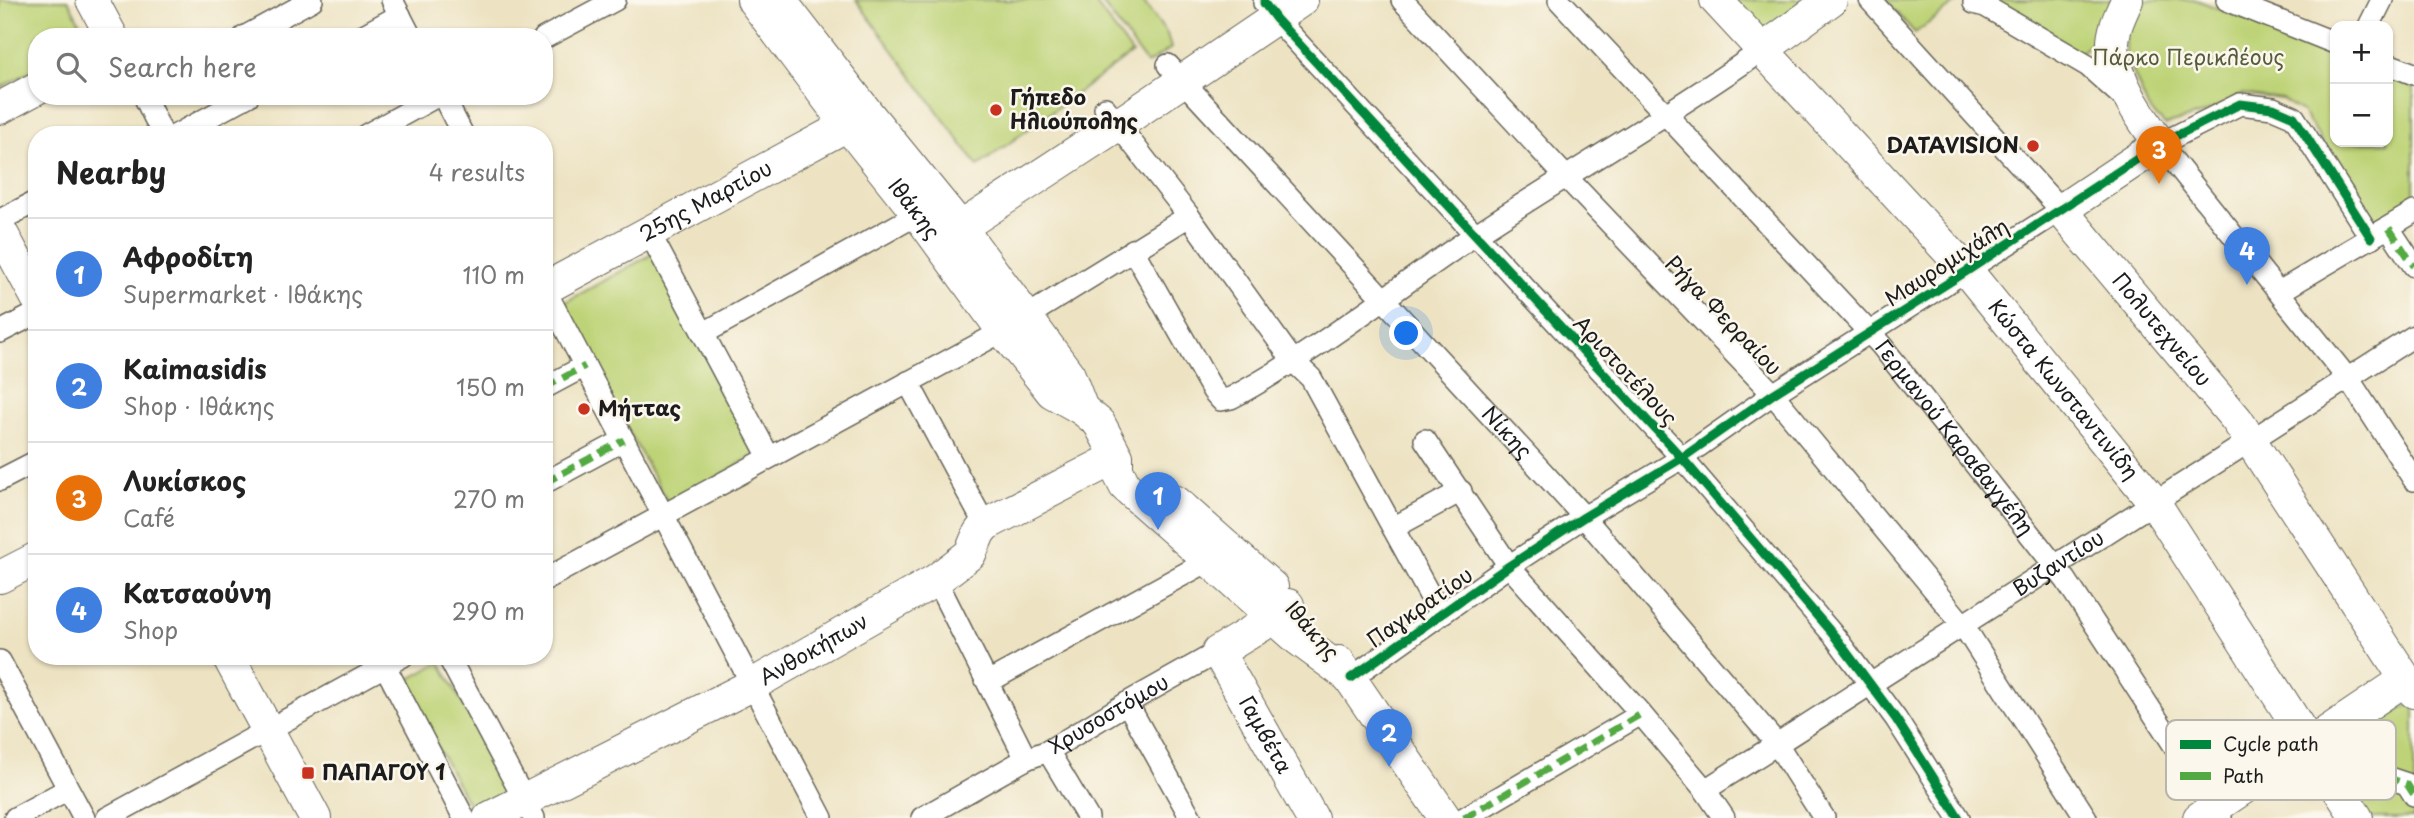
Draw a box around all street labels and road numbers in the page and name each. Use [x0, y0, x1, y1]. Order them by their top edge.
street label: 25ης Μαρτίου [633, 151, 777, 249]
street label: Ιθάκης [882, 171, 949, 245]
street label: Μαυρομιχάλη [1878, 209, 2014, 313]
street label: Ρήγα Φερραίου [1659, 247, 1790, 382]
street label: Πολυτεχνείου [2106, 265, 2220, 393]
street label: Κώστα Κωνσταντινίδη [1982, 291, 2148, 486]
street label: Αριστοτέλους [1567, 307, 1686, 432]
street label: Γερμανού Καραβαγγέλη [1868, 332, 2043, 541]
street label: Νίκης [1475, 398, 1541, 465]
street label: Βυζαντίου [2006, 521, 2110, 603]
street label: Παγκρατίου [1359, 558, 1479, 655]
street label: Ιθάκης [1279, 593, 1348, 666]
street label: Ανθοκήπων [752, 604, 874, 692]
street label: Χρυσοστόμου [1042, 665, 1174, 761]
street label: Γαμβέτα [1232, 689, 1302, 779]

